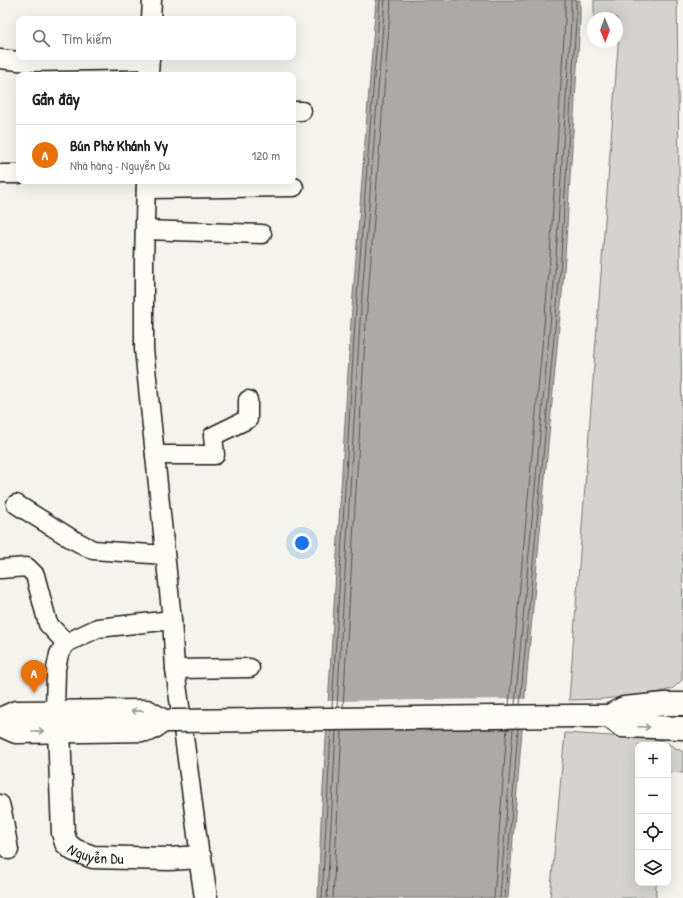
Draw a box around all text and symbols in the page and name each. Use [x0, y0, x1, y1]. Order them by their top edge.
north arrow [587, 12, 623, 48]
search box [16, 16, 296, 60]
icon: search [30, 27, 52, 49]
text: Tìm kiếm [62, 28, 112, 49]
text: Gần đây [32, 87, 80, 110]
text: Bún Phở Khánh Vy [70, 135, 168, 156]
text: A [42, 146, 48, 164]
text: 120 m [252, 146, 280, 164]
text: Nhà hàng · Nguyễn Du [70, 156, 170, 174]
your location [292, 533, 312, 553]
pin: A [21, 660, 47, 693]
one-way arrow [131, 707, 144, 715]
one-way arrow [637, 723, 650, 731]
one-way arrow [31, 727, 44, 735]
map controls [635, 742, 671, 886]
button: + [635, 742, 671, 778]
button: − [635, 778, 671, 814]
button: locate [635, 814, 671, 850]
street label: Nguyễn Du [63, 839, 124, 868]
button: layers [635, 850, 671, 886]

